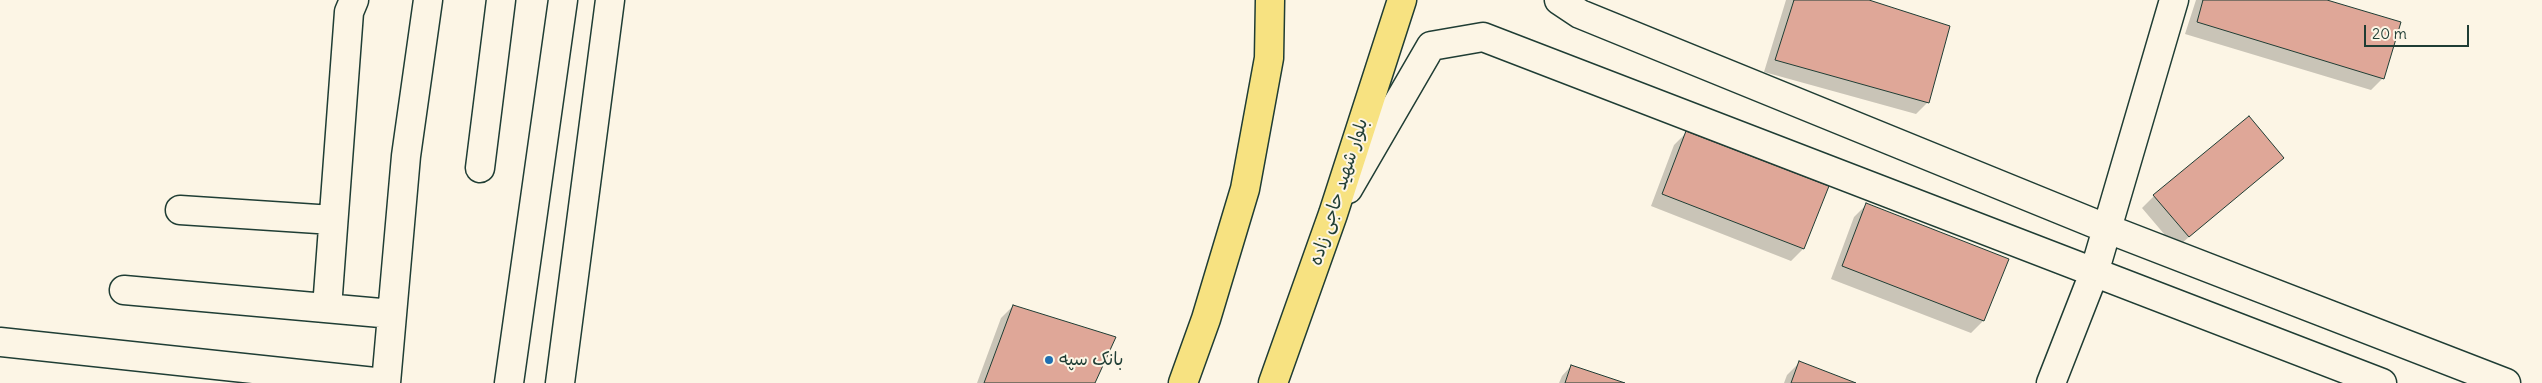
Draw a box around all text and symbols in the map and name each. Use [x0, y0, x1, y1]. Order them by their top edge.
scale bar [2367, 15, 2472, 47]
text: 20 m [2372, 24, 2407, 43]
street label: بلوار شهید حاجی زاده [1305, 116, 1373, 268]
place label: بانک سپه [1059, 349, 1123, 371]
marker: بانک سپه [1043, 354, 1055, 366]

